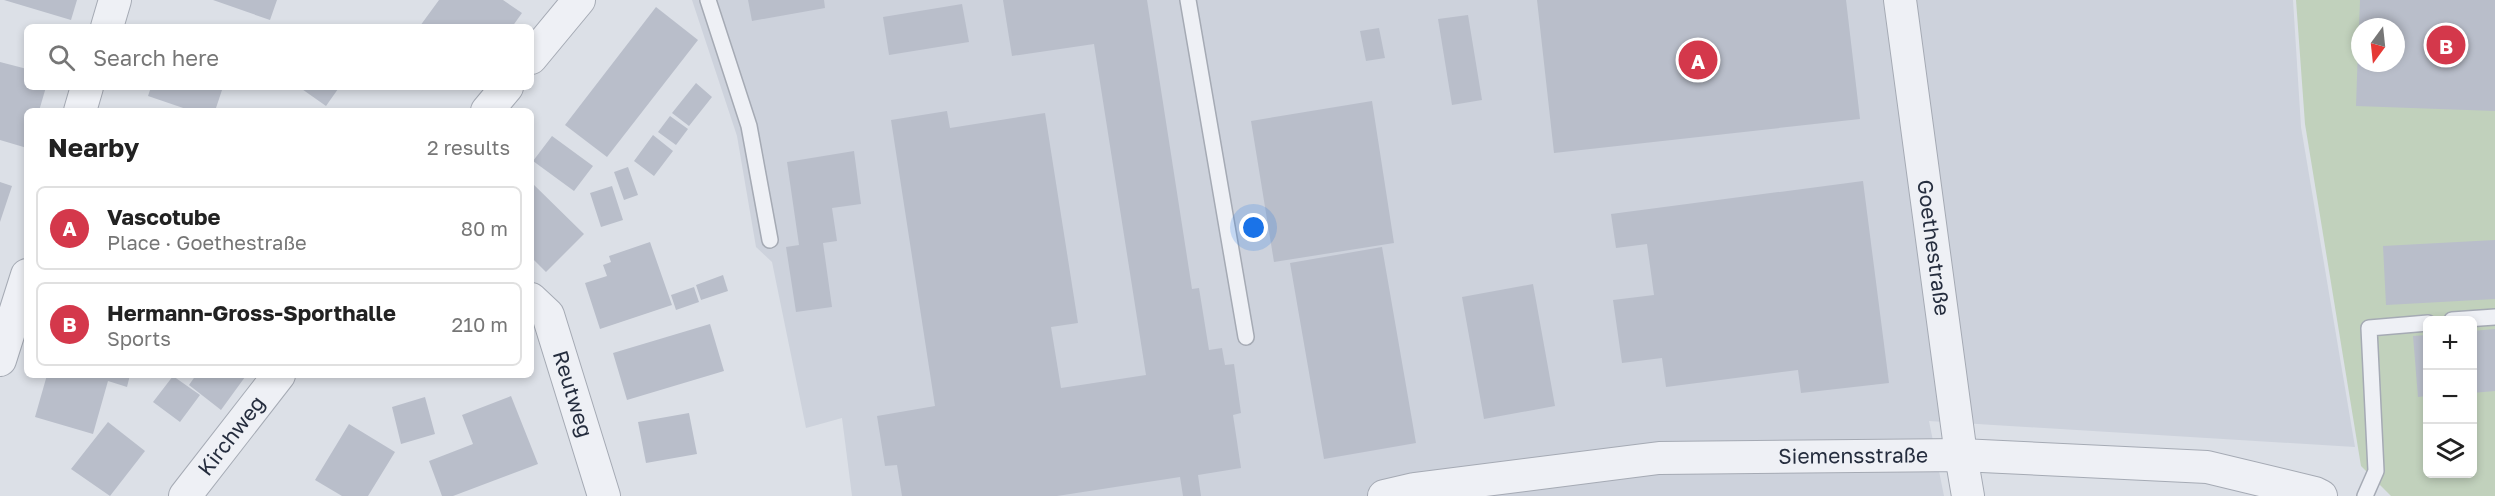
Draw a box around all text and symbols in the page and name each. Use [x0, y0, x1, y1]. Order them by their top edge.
north arrow [2351, 18, 2405, 72]
pin: B [2426, 22, 2466, 68]
search box [24, 24, 534, 90]
pin: A [1678, 38, 1718, 82]
icon: search [45, 41, 78, 74]
text: Search here [93, 44, 219, 71]
text: Nearby [48, 132, 139, 163]
text: 2 results [427, 135, 510, 159]
street label: Goethestraße [1912, 178, 1956, 317]
text: Vascotube [107, 203, 220, 230]
your location [1239, 213, 1268, 242]
text: A [62, 216, 77, 240]
text: 80 m [461, 216, 508, 240]
text: Place · Goethestraße [107, 230, 307, 254]
text: Hermann-Gross-Sporthalle [107, 299, 396, 326]
text: B [62, 312, 77, 336]
text: 210 m [452, 312, 508, 336]
map controls [2423, 316, 2477, 478]
button: + [2423, 316, 2477, 370]
text: Sports [107, 326, 171, 350]
street label: Reutweg [548, 347, 599, 440]
button: − [2423, 370, 2477, 424]
street label: Kirchweg [192, 390, 270, 481]
button: layers [2423, 424, 2477, 478]
street label: Siemensstraße [1778, 441, 1928, 469]

